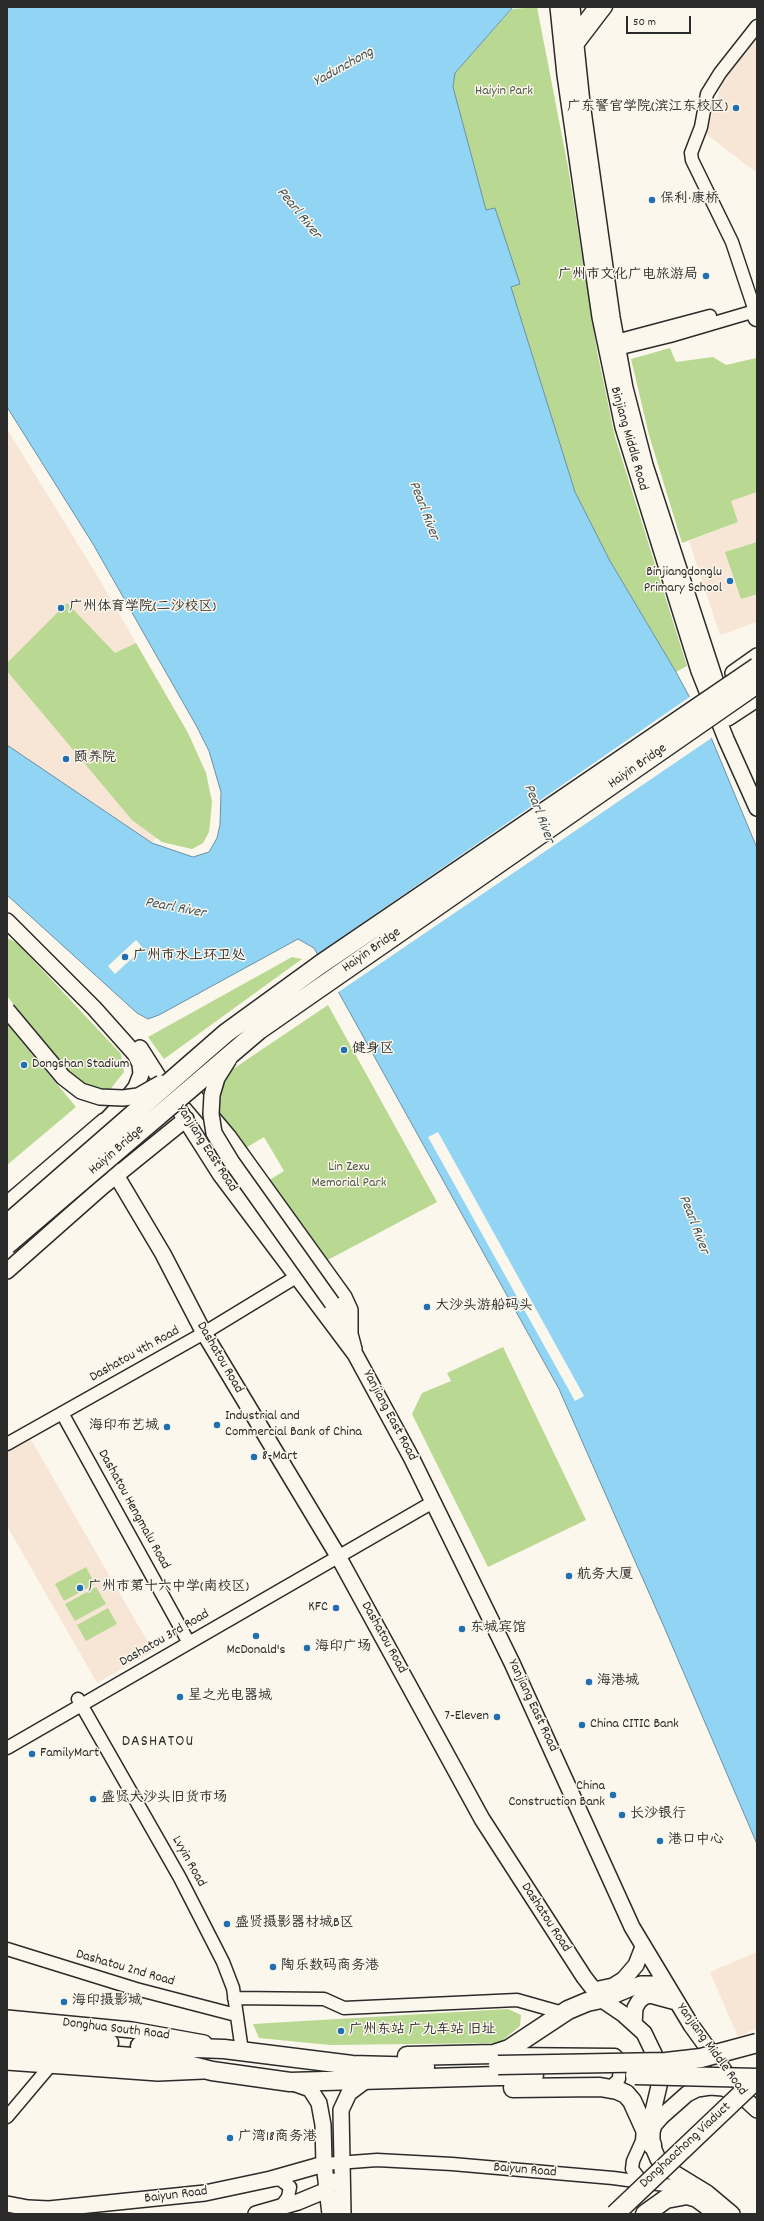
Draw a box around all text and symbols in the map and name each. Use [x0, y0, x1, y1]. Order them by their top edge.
scale bar [628, 8, 693, 34]
text: 50 m [633, 14, 656, 31]
water label: Yadunchong [311, 44, 377, 92]
park label: Haiyin Park [475, 84, 533, 100]
place label: 广东警官学院(滨江东校区) [567, 100, 728, 116]
marker: 广东警官学院(滨江东校区) [731, 103, 741, 113]
water label: Pearl River [272, 184, 324, 244]
place label: 保利·康桥 [660, 192, 719, 208]
marker: 保利·康桥 [647, 195, 657, 205]
place label: 广州市文化广电旅游局 [558, 268, 698, 284]
marker: 广州市文化广电旅游局 [701, 271, 711, 281]
street label: Binjiang Middle Road [605, 385, 651, 493]
water label: Pearl River [404, 479, 442, 543]
place label: Binjiangdonglu Primary School [644, 565, 722, 598]
marker: Binjiangdonglu Primary School [725, 576, 735, 586]
place label: 广州体育学院(二沙校区) [69, 600, 216, 616]
marker: 广州体育学院(二沙校区) [56, 603, 66, 613]
street label: Haiyin Bridge [606, 741, 670, 793]
place label: 颐养院 [74, 751, 116, 767]
marker: 颐养院 [61, 754, 71, 764]
water label: Pearl River [519, 782, 557, 846]
water label: Pearl River [143, 894, 207, 924]
street label: Haiyin Bridge [340, 925, 404, 977]
place label: 广州市水上环卫处 [133, 949, 245, 965]
marker: 广州市水上环卫处 [120, 952, 130, 962]
place label: 健身区 [352, 1042, 394, 1058]
marker: 健身区 [339, 1045, 349, 1055]
place label: Dongshan Stadium [32, 1057, 129, 1073]
marker: Dongshan Stadium [19, 1060, 29, 1070]
street label: Yanjiang East Road [172, 1102, 240, 1196]
street label: Haiyin Bridge [86, 1123, 148, 1179]
park label: Lin Zexu Memorial Park [312, 1160, 386, 1192]
water label: Pearl River [674, 1193, 712, 1257]
place label: 大沙头游船码头 [435, 1299, 533, 1315]
marker: 大沙头游船码头 [422, 1302, 432, 1312]
street label: Dashatou Road [192, 1319, 246, 1397]
street label: Dashatou 4th Road [87, 1323, 183, 1387]
street label: Yanjiang East Road [358, 1368, 420, 1464]
place label: Industrial and Commercial Bank of China [225, 1409, 362, 1442]
place label: 海印布艺城 [89, 1419, 159, 1435]
marker: Industrial and Commercial Bank of China [212, 1420, 222, 1430]
marker: 海印布艺城 [162, 1422, 172, 1432]
street label: Dashatou Hengmalu Road [93, 1447, 173, 1573]
place label: 8-Mart [262, 1449, 298, 1465]
marker: 8-Mart [249, 1452, 259, 1462]
place label: 航务大厦 [577, 1568, 633, 1584]
marker: 航务大厦 [564, 1571, 574, 1581]
place label: 广州市第十六中学(南校区) [88, 1580, 249, 1596]
marker: 广州市第十六中学(南校区) [75, 1583, 85, 1593]
street label: Dashatou Road [356, 1599, 410, 1677]
place label: KFC [308, 1600, 328, 1616]
marker: KFC [331, 1603, 341, 1613]
street label: Dashatou 3rd Road [117, 1607, 213, 1671]
place label: 东城宾馆 [470, 1621, 526, 1637]
marker: 东城宾馆 [457, 1624, 467, 1634]
marker: McDonald's [251, 1631, 261, 1641]
place label: 海印广场 [315, 1640, 371, 1656]
place label: McDonald's [227, 1643, 285, 1659]
marker: 海印广场 [302, 1643, 312, 1653]
street label: Yanjiang East Road [503, 1657, 561, 1755]
place label: 海港城 [597, 1674, 639, 1690]
marker: 海港城 [584, 1677, 594, 1687]
place label: 星之光电器城 [188, 1689, 272, 1705]
marker: 星之光电器城 [175, 1692, 185, 1702]
place label: 7-Eleven [445, 1709, 489, 1725]
marker: 7-Eleven [492, 1712, 502, 1722]
place label: China CITIC Bank [590, 1717, 679, 1733]
marker: China CITIC Bank [577, 1720, 587, 1730]
district label: DASHATOU [122, 1733, 194, 1753]
place label: FamilyMart [40, 1746, 99, 1762]
marker: FamilyMart [27, 1749, 37, 1759]
place label: China Construction Bank [508, 1779, 605, 1812]
marker: China Construction Bank [608, 1790, 618, 1800]
place label: 盛贤大沙头旧货市场 [101, 1791, 227, 1807]
marker: 盛贤大沙头旧货市场 [88, 1794, 98, 1804]
place label: 长沙银行 [630, 1807, 686, 1823]
marker: 长沙银行 [617, 1810, 627, 1820]
place label: 港口中心 [668, 1833, 724, 1849]
street label: Lvyin Road [167, 1834, 209, 1890]
marker: 港口中心 [655, 1836, 665, 1846]
street label: Dashatou Road [516, 1880, 574, 1956]
place label: 盛贤摄影器材城B区 [235, 1916, 354, 1932]
marker: 盛贤摄影器材城B区 [222, 1919, 232, 1929]
street label: Dashatou 2nd Road [74, 1947, 176, 1991]
place label: 陶乐数码商务港 [281, 1959, 379, 1975]
marker: 陶乐数码商务港 [268, 1962, 278, 1972]
place label: 海印摄影城 [72, 1994, 142, 2010]
marker: 海印摄影城 [59, 1997, 69, 2007]
street label: Yanjiang Middle Road [672, 2001, 750, 2099]
street label: Donghua South Road [62, 2015, 170, 2045]
place label: 广州东站 广九车站 旧址 [349, 2023, 495, 2039]
marker: 广州东站 广九车站 旧址 [336, 2026, 346, 2036]
street label: Donghaochong Viaduct [637, 2099, 735, 2193]
place label: 广湾18商务港 [238, 2130, 317, 2146]
marker: 广湾18商务港 [225, 2133, 235, 2143]
street label: Baiyun Road [493, 2160, 557, 2182]
street label: Baiyun Road [144, 2184, 208, 2208]

